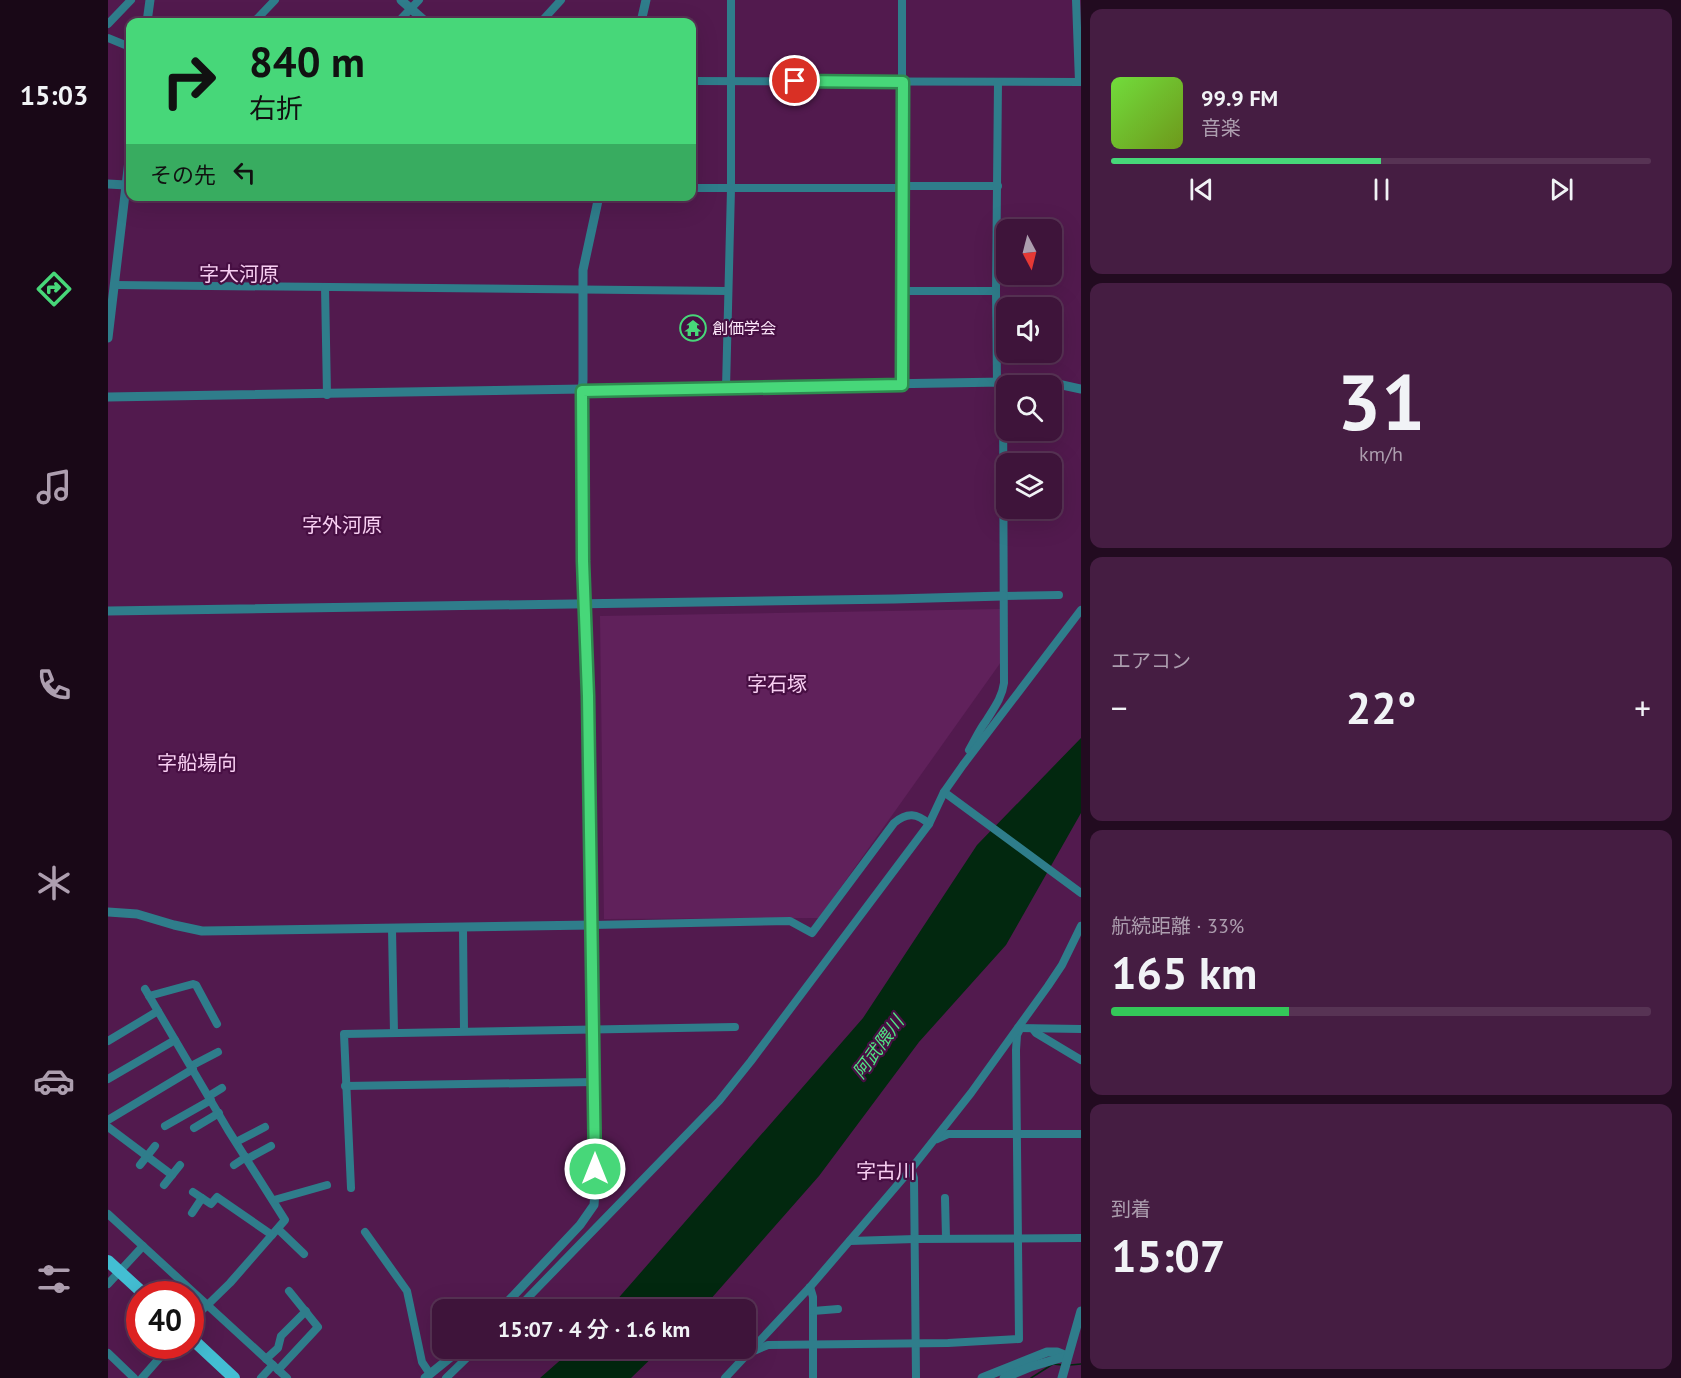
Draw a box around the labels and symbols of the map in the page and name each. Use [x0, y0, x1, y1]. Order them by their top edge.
pin [769, 55, 820, 106]
north arrow [996, 219, 1062, 285]
district label: 字大河原 [199, 261, 279, 287]
temple icon: 創価学会 [678, 313, 708, 343]
place label: 創価学会 [712, 318, 776, 338]
district label: 字外河原 [302, 512, 382, 538]
district label: 字石塚 [747, 671, 807, 697]
district label: 字船場向 [157, 750, 237, 776]
water label: 阿武隈川 [848, 1009, 910, 1083]
position arrow [563, 1137, 627, 1201]
district label: 字古川 [856, 1158, 916, 1184]
speed limit sign: 40 [126, 1281, 204, 1359]

